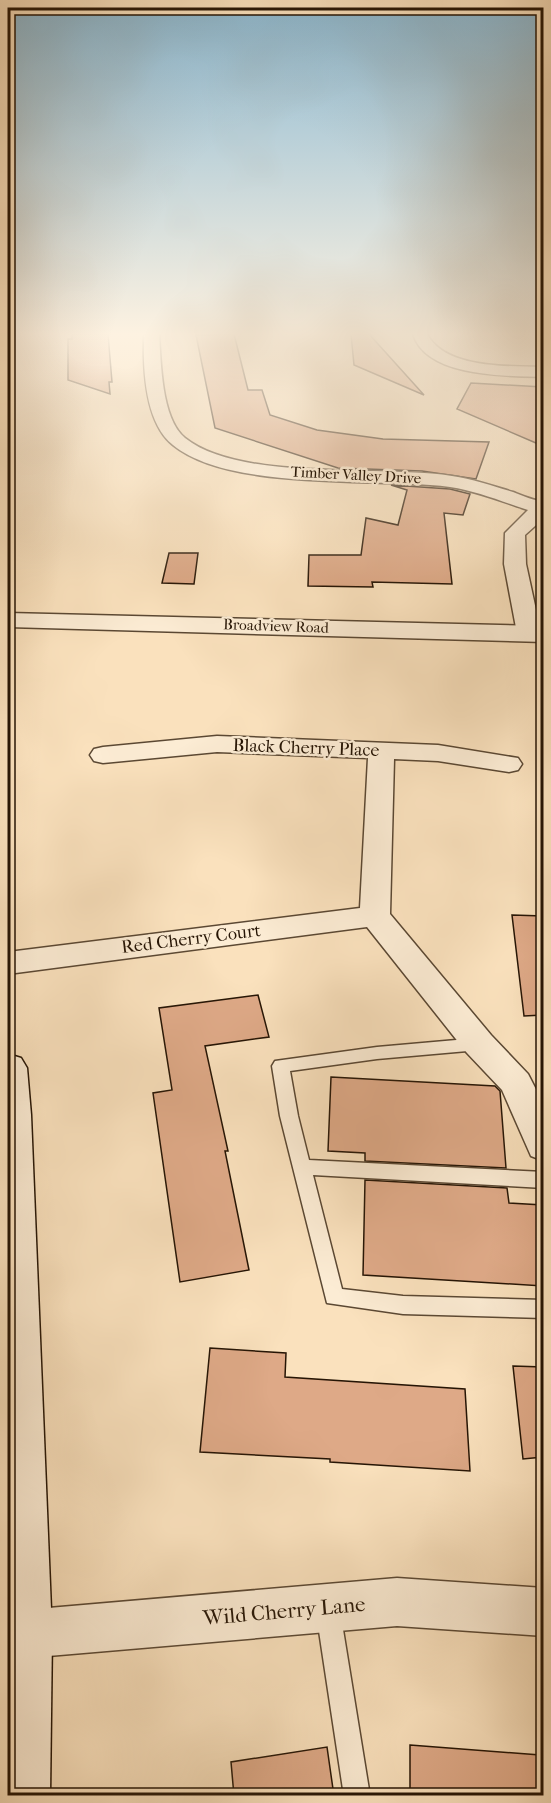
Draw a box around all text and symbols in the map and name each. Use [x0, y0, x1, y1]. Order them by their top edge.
street label: Timber Valley Drive [290, 463, 422, 487]
street label: Broadview Road [223, 615, 330, 637]
street label: Black Cherry Place [232, 735, 380, 761]
street label: Red Cherry Court [120, 920, 263, 958]
street label: Wild Cherry Lane [201, 1592, 366, 1630]

